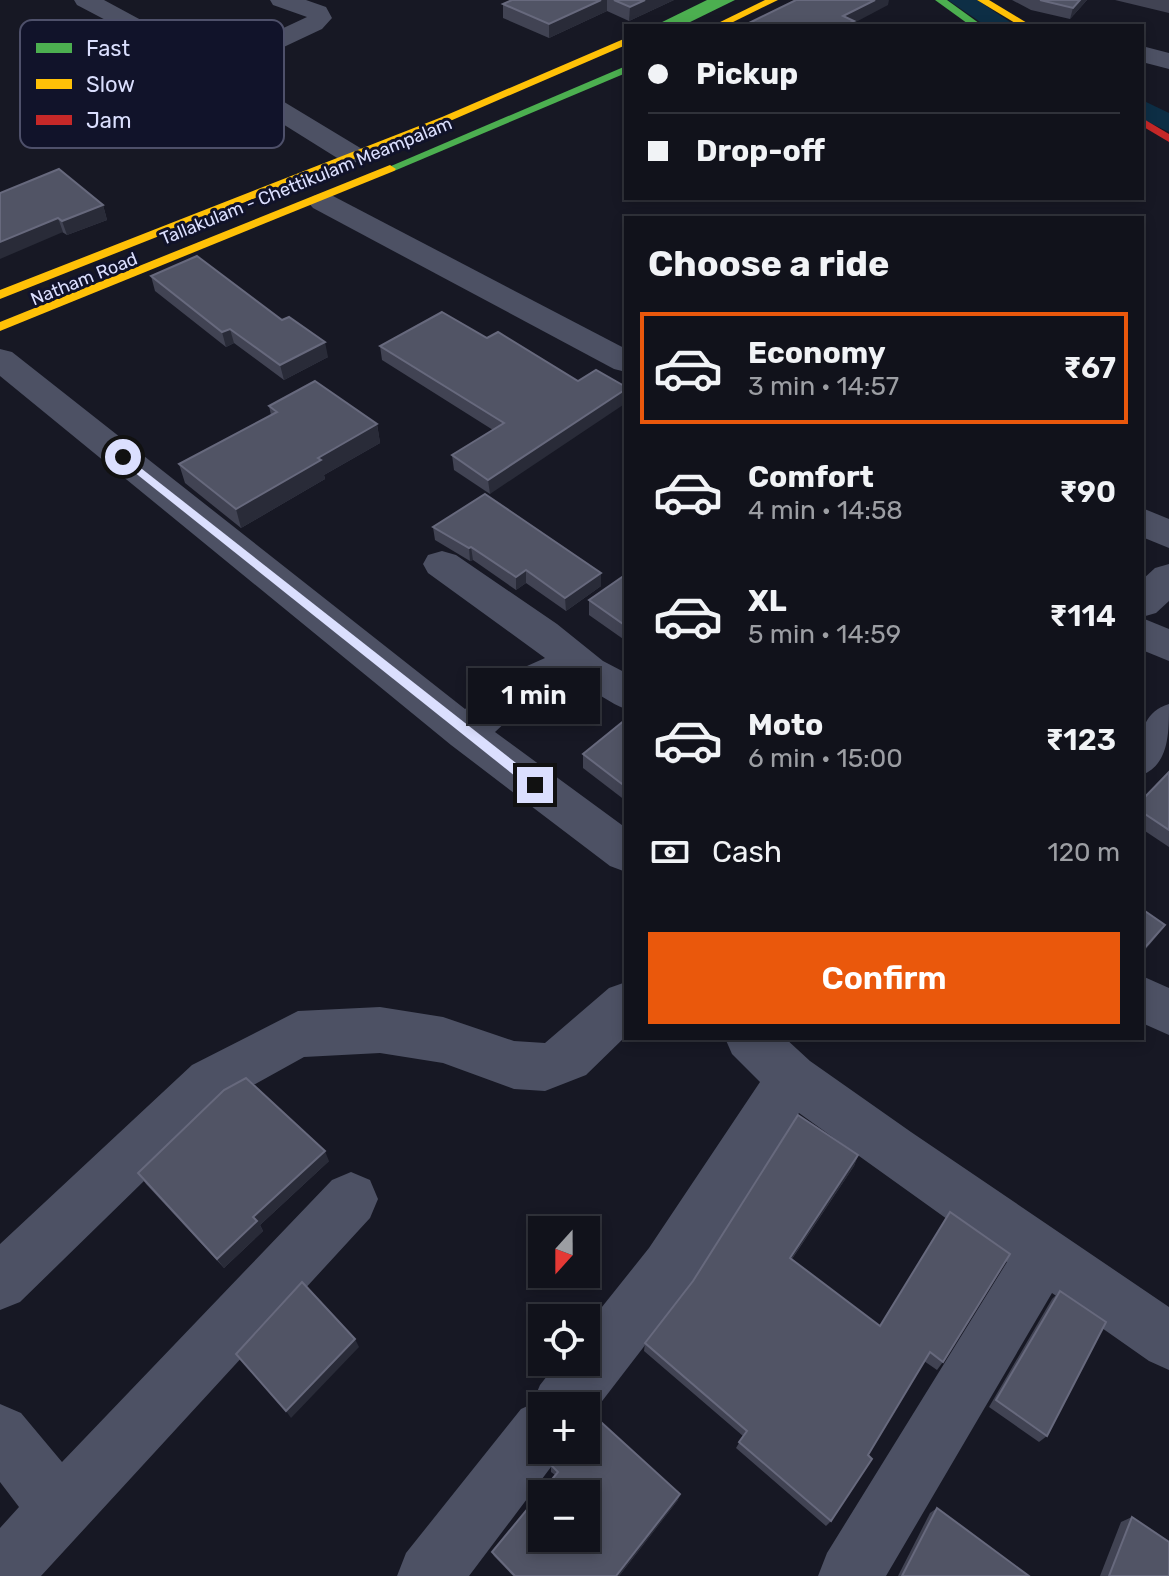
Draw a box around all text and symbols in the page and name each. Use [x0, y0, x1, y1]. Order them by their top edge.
legend [20, 20, 284, 148]
text: Fast [86, 35, 131, 62]
text: Pickup [696, 56, 798, 92]
text: Slow [86, 71, 135, 98]
text: Jam [86, 107, 132, 134]
street label: Tallakulam - Chettikulam Meampalam [157, 112, 455, 250]
text: Drop-off [696, 133, 825, 169]
text: Choose a ride [648, 242, 889, 285]
street label: Natham Road [27, 248, 141, 310]
icon: car [652, 332, 724, 404]
text: Economy [748, 335, 886, 371]
text: ₹67 [1063, 350, 1116, 386]
text: 3 min · 14:57 [748, 371, 899, 402]
route start [105, 439, 141, 475]
icon: car [652, 456, 724, 528]
text: Comfort [748, 459, 874, 495]
text: ₹90 [1059, 474, 1116, 510]
text: 4 min · 14:58 [748, 495, 903, 526]
icon: car [652, 580, 724, 652]
text: XL [748, 583, 787, 619]
text: ₹114 [1049, 598, 1116, 634]
text: 5 min · 14:59 [748, 619, 901, 650]
callout: 1 min [469, 669, 601, 725]
text: 1 min [501, 680, 567, 711]
icon: car [652, 704, 724, 776]
text: Moto [748, 707, 823, 743]
text: ₹123 [1045, 722, 1116, 758]
text: 6 min · 15:00 [748, 743, 903, 774]
route end [517, 767, 553, 803]
icon: cash [648, 830, 692, 874]
text: Cash [712, 834, 782, 870]
text: 120 m [1048, 837, 1120, 868]
button: Confirm [648, 932, 1120, 1024]
north arrow [528, 1216, 600, 1288]
map controls [528, 1216, 600, 1552]
button: locate [528, 1304, 600, 1376]
button: + [528, 1392, 600, 1464]
button: − [528, 1480, 600, 1552]

